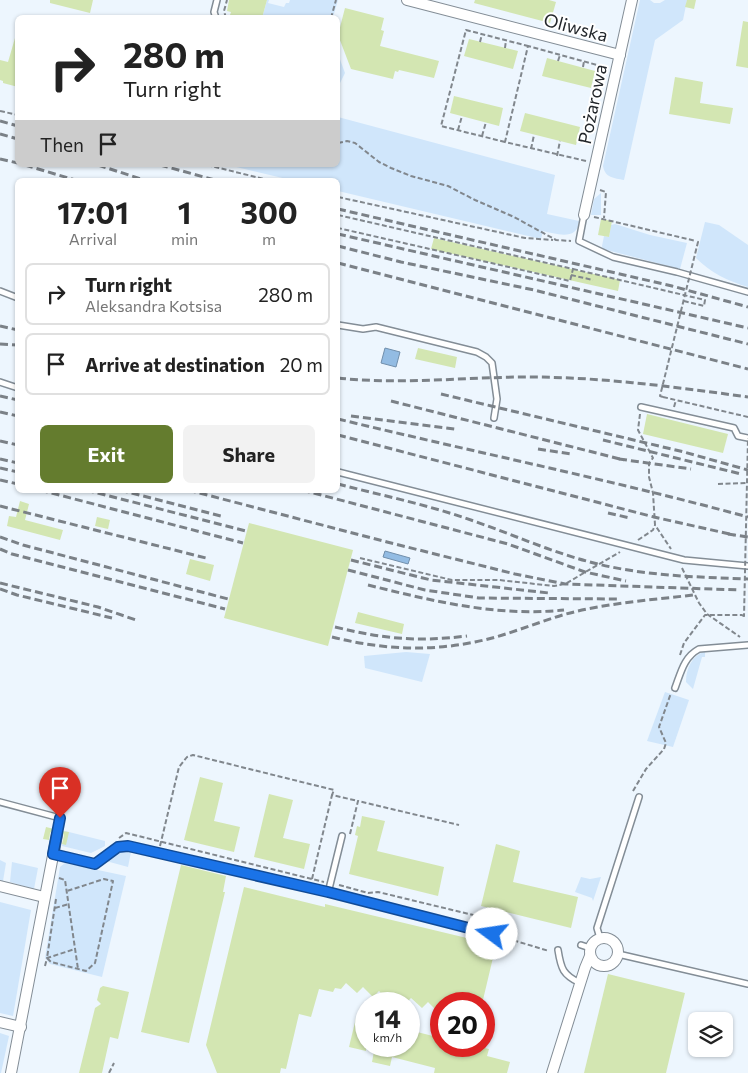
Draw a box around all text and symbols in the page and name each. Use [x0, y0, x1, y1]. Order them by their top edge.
street label: Oliwska [541, 8, 611, 46]
text: 280 m [123, 32, 225, 75]
icon: right [40, 35, 105, 100]
street label: Pożarowa [573, 62, 611, 146]
text: Turn right [123, 75, 221, 102]
icon: arrive [94, 130, 122, 158]
text: Then [40, 133, 84, 156]
text: 17:01 [57, 193, 129, 230]
text: 1 [178, 193, 191, 230]
text: 300 [240, 193, 298, 230]
text: Arrival [69, 229, 117, 248]
text: min [171, 229, 198, 248]
text: m [262, 229, 276, 248]
text: Turn right [85, 273, 172, 296]
icon: right [42, 280, 70, 308]
text: 280 m [258, 283, 313, 306]
text: Aleksandra Kotsisa [85, 296, 222, 315]
icon: arrive [42, 350, 70, 378]
text: Arrive at destination [85, 353, 265, 376]
text: 20 m [280, 353, 323, 376]
button: Exit [40, 425, 173, 483]
button: Share [183, 425, 315, 483]
pin [39, 767, 81, 818]
icon: arrive [46, 774, 74, 802]
position arrow [465, 907, 517, 959]
speed limit sign: 20 [430, 992, 495, 1057]
text: 14 [374, 1003, 401, 1033]
map controls [688, 1012, 733, 1057]
button: layers [688, 1012, 733, 1057]
text: km/h [373, 1030, 402, 1044]

